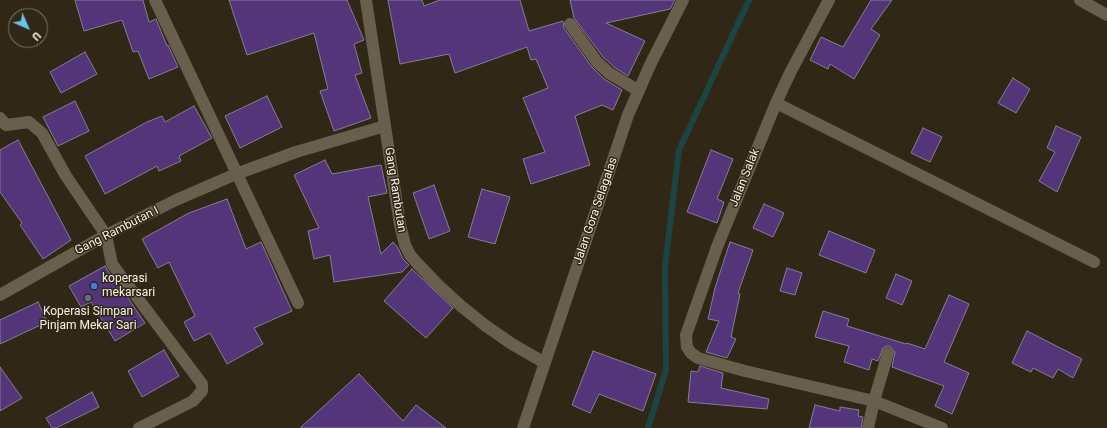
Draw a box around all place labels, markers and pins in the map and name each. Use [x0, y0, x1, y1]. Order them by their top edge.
place label: koperasi mekarsari [102, 272, 155, 300]
marker: koperasi mekarsari [89, 281, 99, 291]
marker: Koperasi Simpan Pinjam Mekar Sari [83, 293, 93, 303]
place label: Koperasi Simpan Pinjam Mekar Sari [39, 305, 137, 333]

